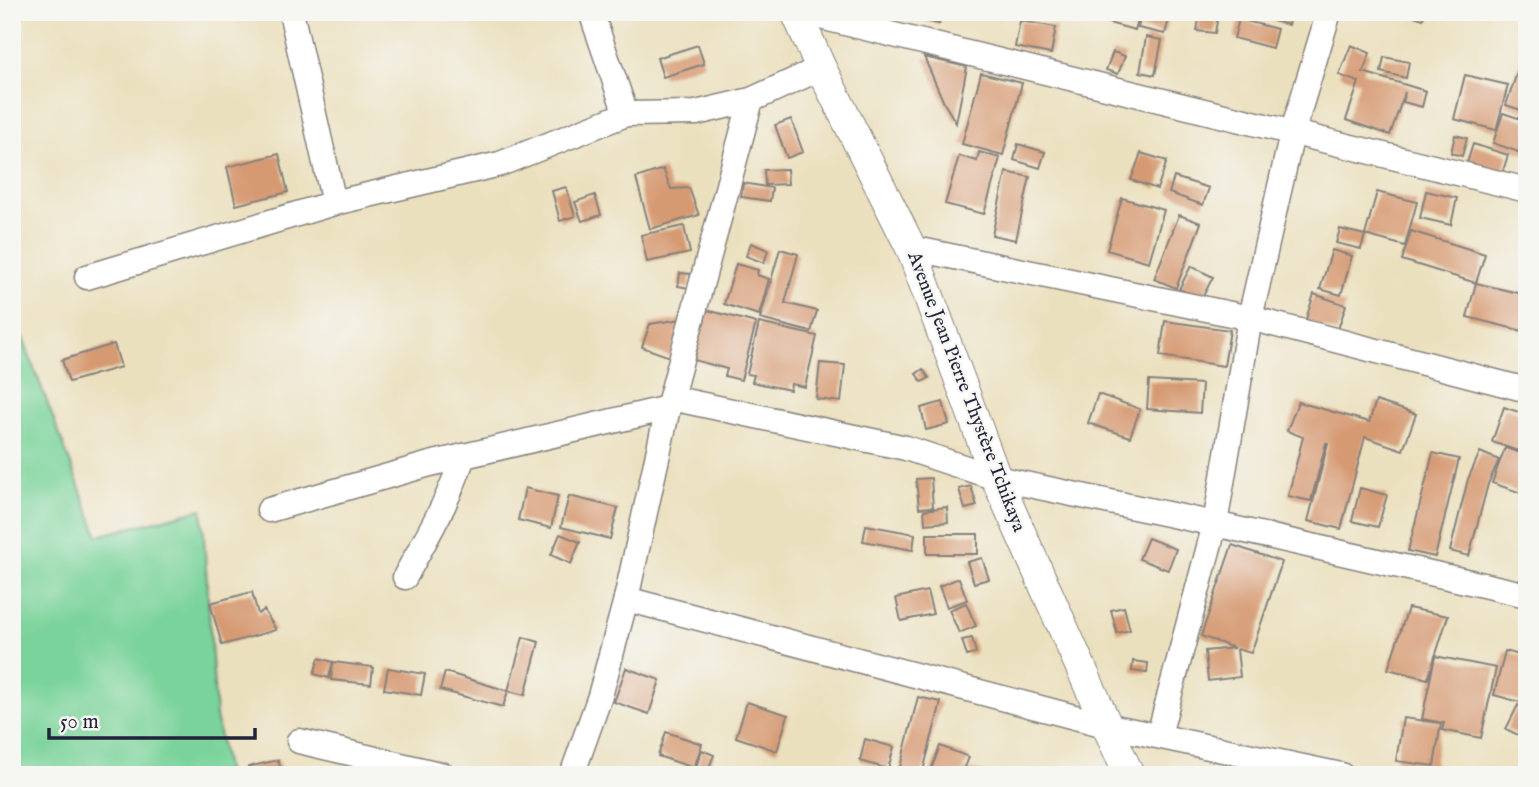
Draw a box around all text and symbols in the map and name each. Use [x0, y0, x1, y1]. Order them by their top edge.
street label: Avenue Jean Pierre Thystère Tchikaya [901, 248, 1031, 536]
scale bar [49, 696, 256, 740]
text: 50 m [60, 709, 99, 736]

